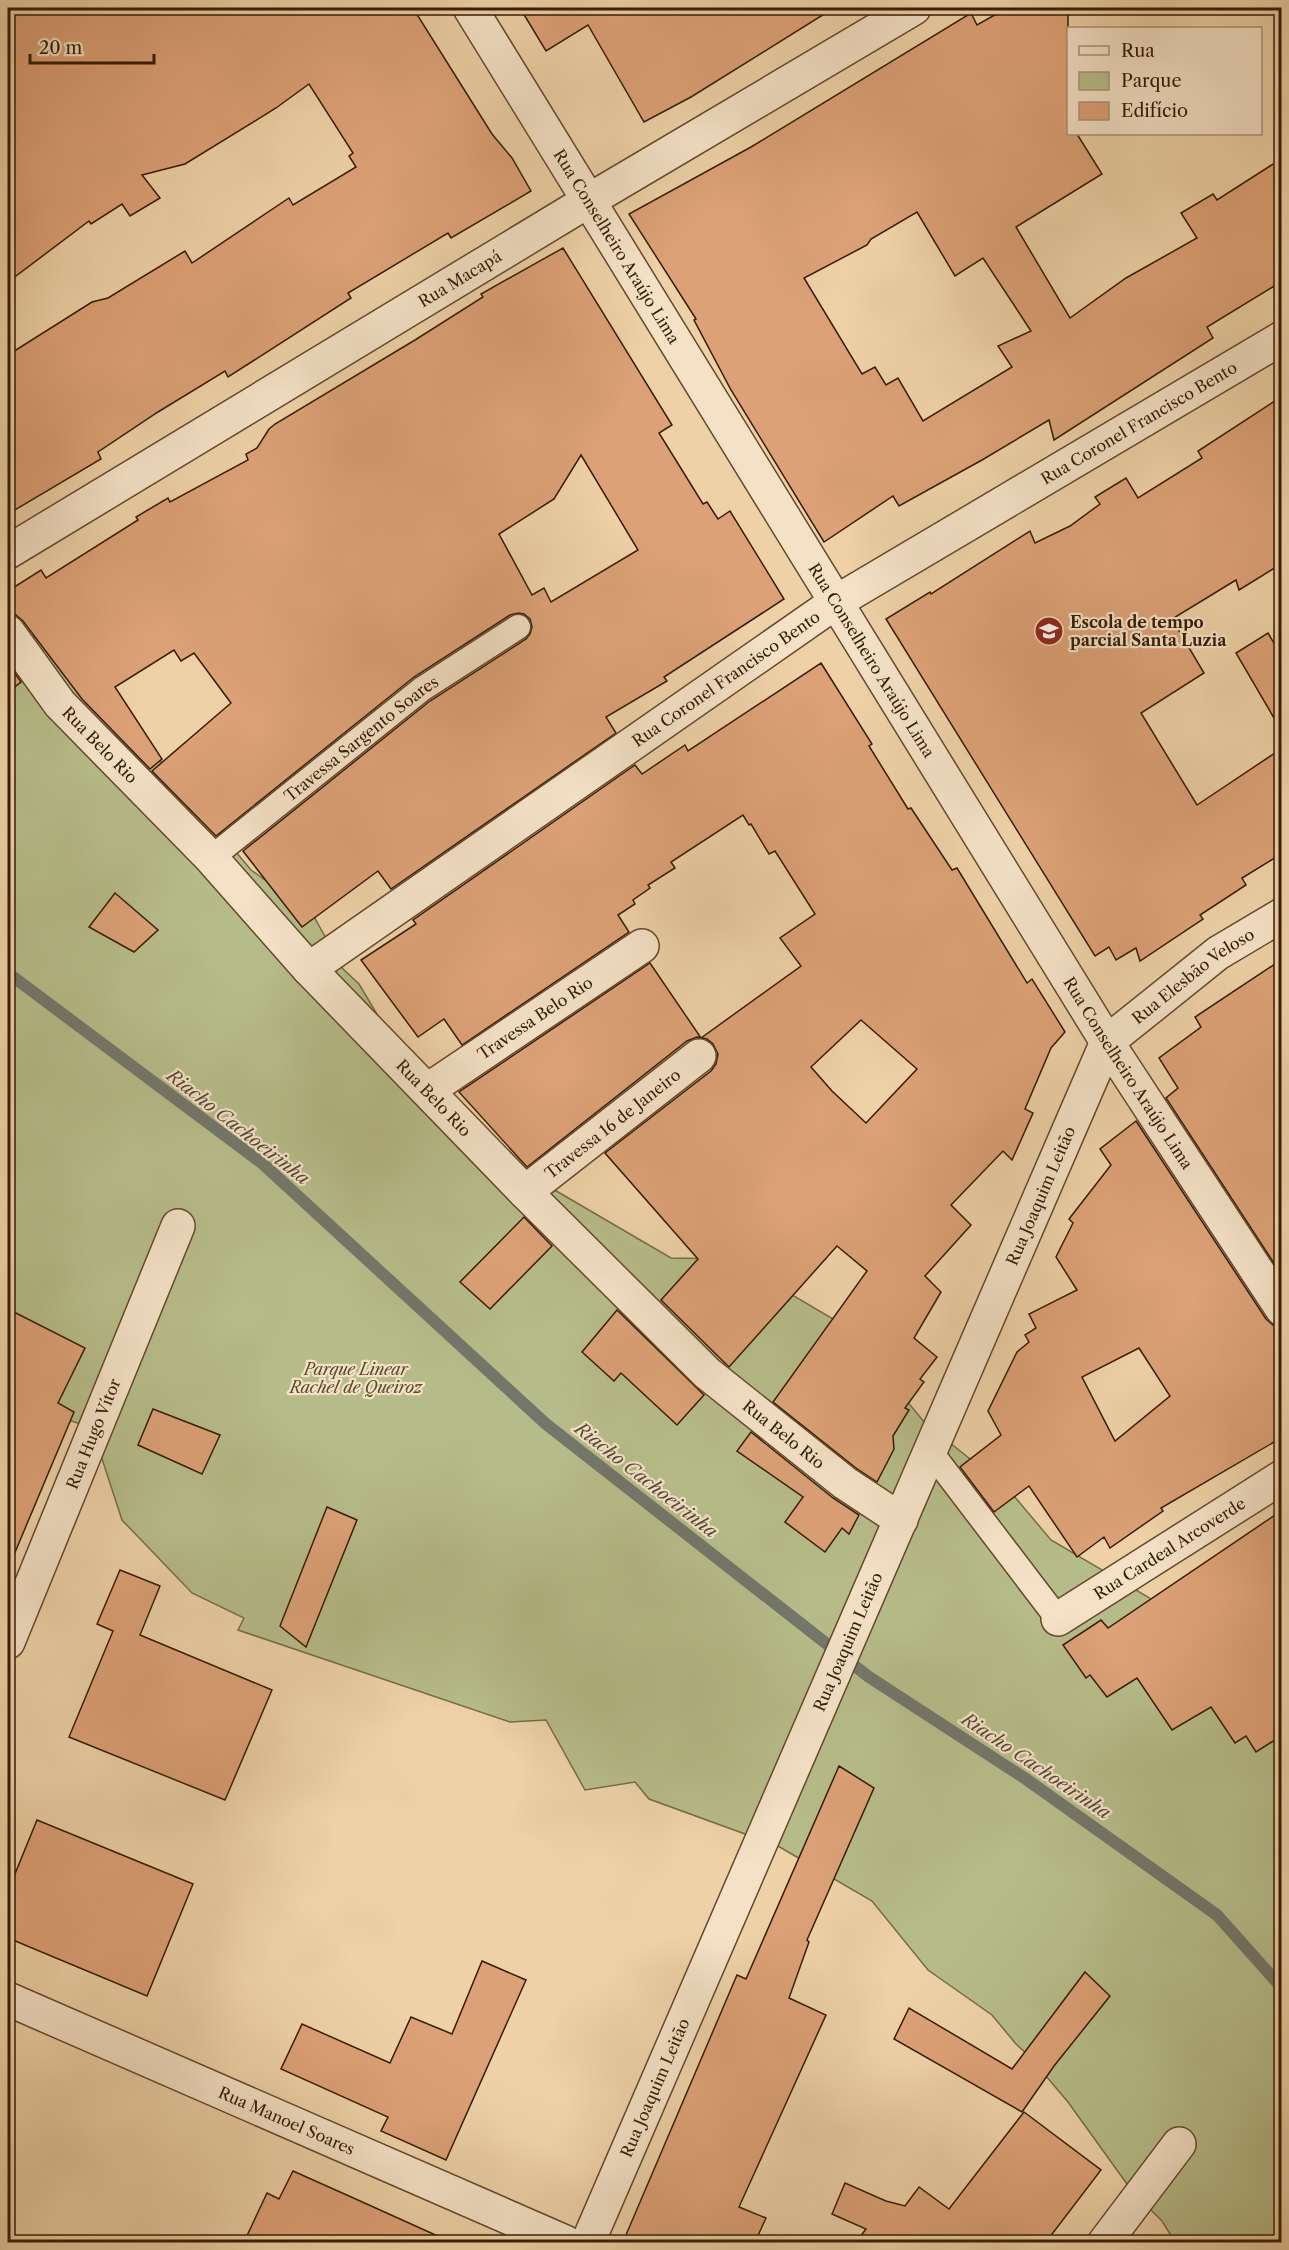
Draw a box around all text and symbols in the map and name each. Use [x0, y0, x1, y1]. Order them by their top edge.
scale bar [30, 27, 154, 65]
legend [1067, 27, 1262, 135]
text: 20 m [39, 37, 83, 59]
text: Rua [1121, 40, 1155, 62]
text: Parque [1121, 70, 1182, 92]
text: Edifício [1121, 100, 1188, 122]
street label: Rua Conselheiro Araújo Lima [549, 145, 685, 348]
street label: Rua Macapá [414, 246, 505, 311]
street label: Rua Coronel Francisco Bento [1037, 357, 1241, 489]
street label: Rua Conselheiro Araújo Lima [804, 559, 940, 762]
street label: Rua Coronel Francisco Bento [628, 606, 824, 751]
place label: Escola de tempo parcial Santa Luzia [1070, 612, 1227, 650]
school or university icon: Escola de tempo parcial Santa Luzia [1033, 615, 1065, 647]
street label: Travessa Sargento Soares [280, 671, 442, 806]
street label: Rua Belo Rio [58, 702, 142, 787]
street label: Rua Elesbão Veloso [1128, 924, 1258, 1028]
street label: Travessa Belo Rio [474, 972, 597, 1064]
street label: Rua Conselheiro Araújo Lima [1059, 973, 1198, 1173]
street label: Rua Belo Rio [392, 1055, 476, 1141]
water label: Riacho Cachoeirinha [161, 1063, 314, 1190]
street label: Travessa 16 de Janeiro [541, 1064, 684, 1183]
street label: Rua Joaquim Leitão [1002, 1123, 1079, 1268]
park label: Parque Linear Rachel de Queiroz [288, 1359, 424, 1397]
street label: Rua Hugo Vítor [62, 1375, 125, 1492]
street label: Rua Belo Rio [739, 1395, 829, 1473]
water label: Riacho Cachoeirinha [569, 1416, 722, 1543]
street label: Rua Cardeal Arcoverde [1090, 1493, 1249, 1604]
street label: Rua Joaquim Leitão [809, 1569, 887, 1714]
water label: Riacho Cachoeirinha [956, 1707, 1115, 1824]
street label: Rua Joaquim Leitão [616, 2015, 694, 2160]
street label: Rua Manoel Soares [215, 2082, 358, 2159]

